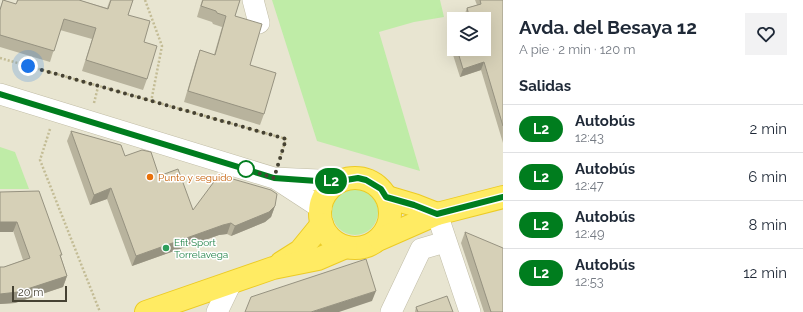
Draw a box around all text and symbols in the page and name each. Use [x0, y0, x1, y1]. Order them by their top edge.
map controls [447, 12, 491, 56]
button: layers [447, 12, 491, 56]
button: heart [745, 13, 787, 55]
text: Avda. del Besaya 12 [519, 16, 697, 38]
text: A pie · 2 min · 120 m [519, 42, 635, 57]
your location [18, 56, 38, 76]
text: Salidas [519, 77, 571, 95]
text: Autobús [575, 112, 635, 130]
text: 2 min [750, 120, 787, 138]
text: L2 [533, 121, 549, 137]
text: 12:43 [575, 130, 604, 145]
unlabelled marker [237, 160, 255, 178]
text: Autobús [575, 160, 635, 178]
line badge: L2 [313, 168, 349, 194]
text: 6 min [748, 168, 787, 186]
text: L2 [533, 169, 549, 185]
marker: Punto y seguido [145, 172, 155, 182]
place label: Punto y seguido [158, 172, 232, 183]
text: L2 [323, 173, 339, 189]
text: 12:47 [575, 178, 604, 193]
text: Autobús [575, 208, 635, 226]
text: 8 min [748, 216, 787, 234]
text: L2 [533, 217, 549, 233]
text: 12:49 [575, 226, 605, 241]
place label: Efit Sport Torrelavega [174, 237, 228, 260]
marker: Efit Sport Torrelavega [161, 243, 171, 253]
text: Autobús [575, 256, 635, 274]
text: 12 min [743, 264, 787, 282]
text: L2 [533, 265, 549, 281]
text: 12:53 [575, 274, 604, 289]
scale bar [12, 284, 67, 303]
text: 20 m [18, 286, 43, 299]

